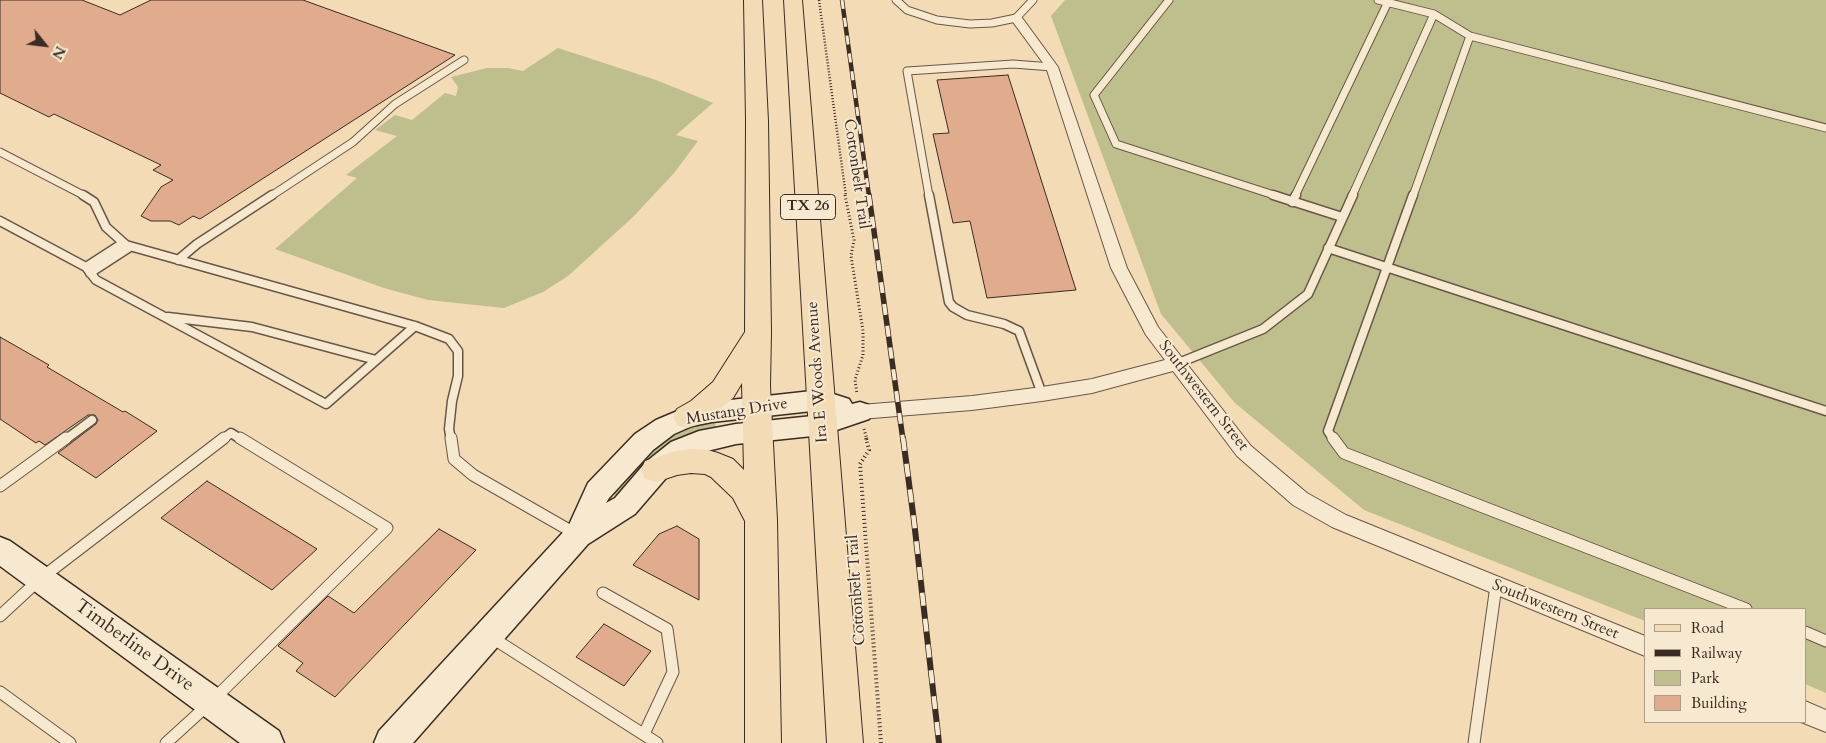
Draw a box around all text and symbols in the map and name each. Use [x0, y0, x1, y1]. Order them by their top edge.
north arrow [20, 20, 70, 70]
text: N [47, 43, 70, 62]
street label: Cottonbelt Trail [839, 118, 873, 230]
road number: TX 26 [780, 194, 836, 220]
street label: Ira E Woods Avenue [803, 301, 833, 443]
street label: Southwestern Street [1154, 337, 1252, 455]
street label: Mustang Drive [685, 395, 789, 429]
street label: Cottonbelt Trail [844, 534, 870, 646]
street label: Southwestern Street [1489, 576, 1621, 644]
street label: Timberline Drive [70, 595, 198, 697]
legend [1644, 608, 1806, 723]
text: Road [1691, 618, 1724, 638]
text: Railway [1691, 643, 1742, 663]
text: Park [1691, 668, 1720, 688]
text: Building [1691, 693, 1747, 713]

